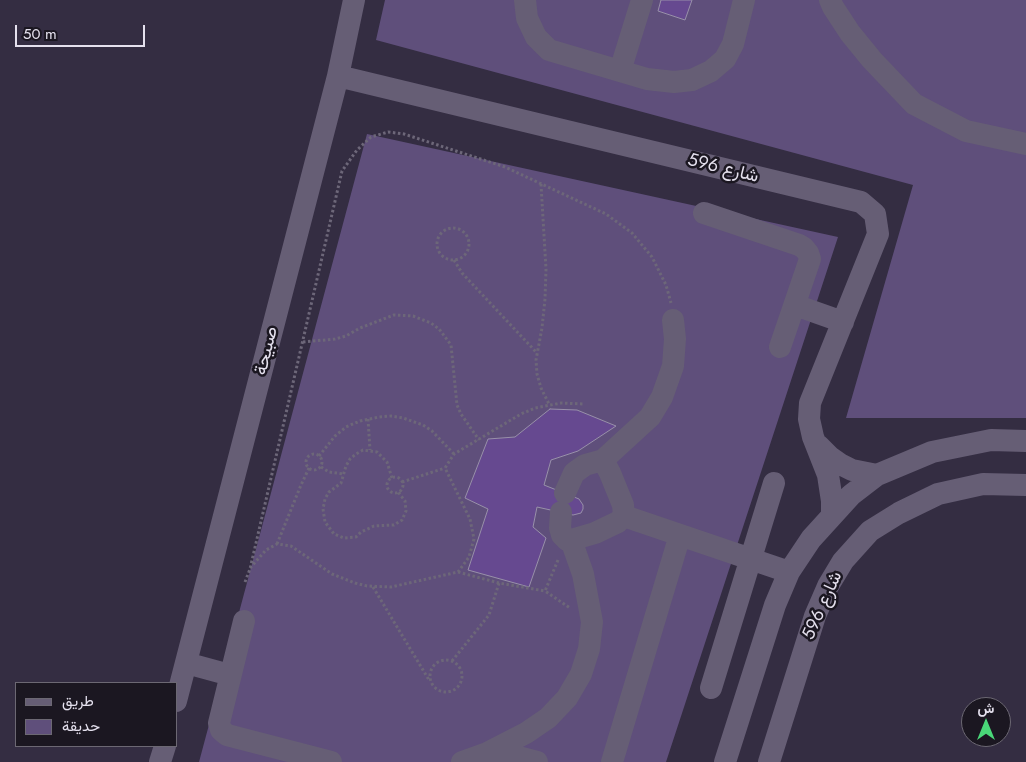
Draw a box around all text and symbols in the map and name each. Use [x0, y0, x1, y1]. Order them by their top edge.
scale bar [18, 15, 148, 47]
text: 50 m [23, 23, 57, 45]
street label: شارع 596 [685, 150, 761, 188]
street label: صبيحة [251, 324, 283, 378]
street label: شارع 596 [798, 568, 848, 644]
legend [15, 682, 178, 747]
text: طريق [62, 690, 94, 712]
north arrow [961, 697, 1011, 747]
text: ش [978, 698, 994, 718]
text: حديقة [62, 715, 100, 737]

